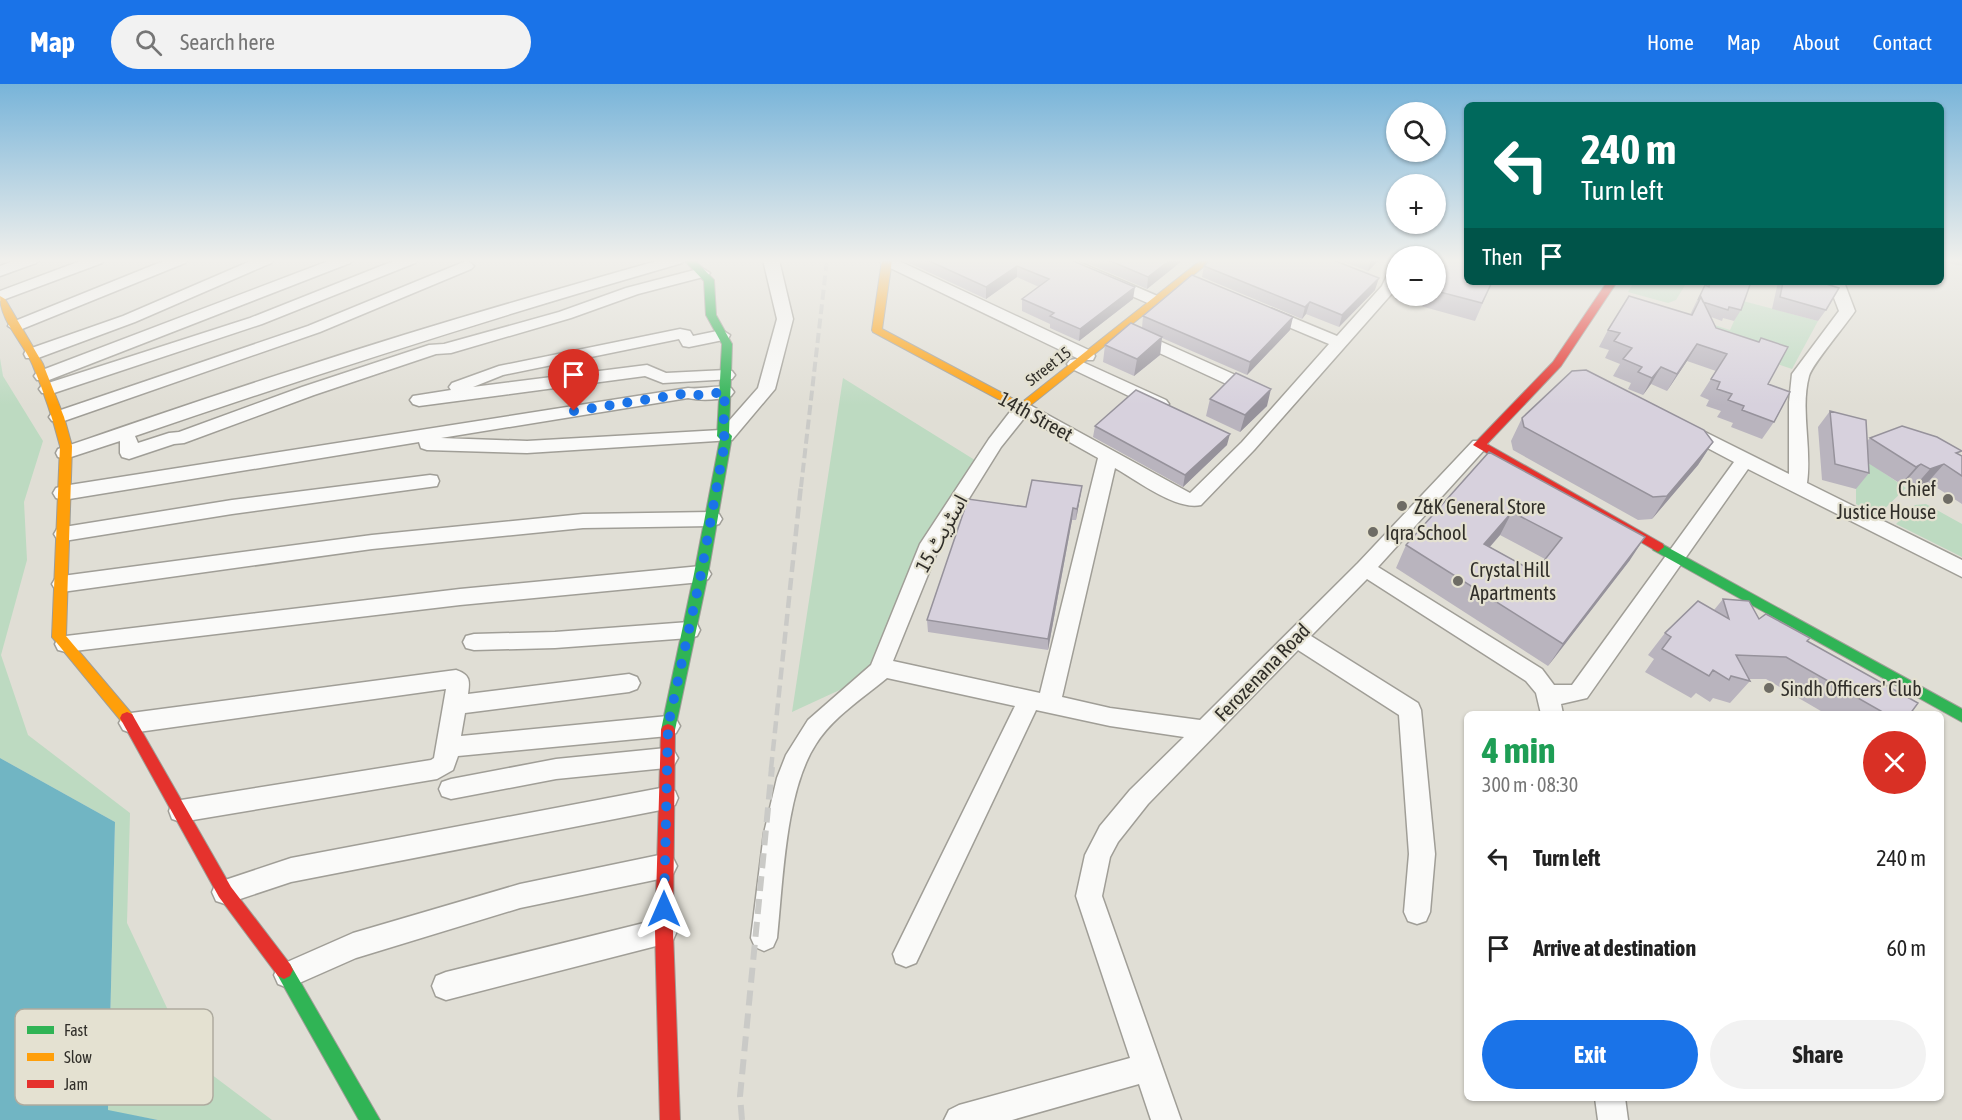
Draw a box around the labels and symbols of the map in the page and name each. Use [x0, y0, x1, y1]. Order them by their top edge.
street label: Street 15 [1022, 343, 1074, 389]
pin [548, 349, 599, 411]
street label: 14th Street [995, 386, 1077, 446]
place label: Chief Justice House [1836, 477, 1936, 523]
street label: اسٹریٹ 15 [910, 490, 972, 576]
marker: Chief Justice House [1941, 492, 1955, 506]
place label: Z&K General Store [1414, 495, 1546, 518]
marker: Z&K General Store [1395, 499, 1409, 513]
place label: Iqra School [1385, 521, 1467, 544]
marker: Iqra School [1366, 525, 1380, 539]
place label: Crystal Hill Apartments [1470, 558, 1556, 604]
marker: Crystal Hill Apartments [1451, 574, 1465, 588]
street label: Ferozenana Road [1210, 618, 1314, 726]
place label: Sindh Officers' Club [1781, 677, 1922, 700]
marker: Sindh Officers' Club [1762, 681, 1776, 695]
position arrow [632, 877, 696, 941]
legend [15, 1009, 213, 1105]
text: Fast [64, 1021, 88, 1039]
text: Slow [64, 1048, 92, 1066]
text: Jam [64, 1075, 88, 1093]

